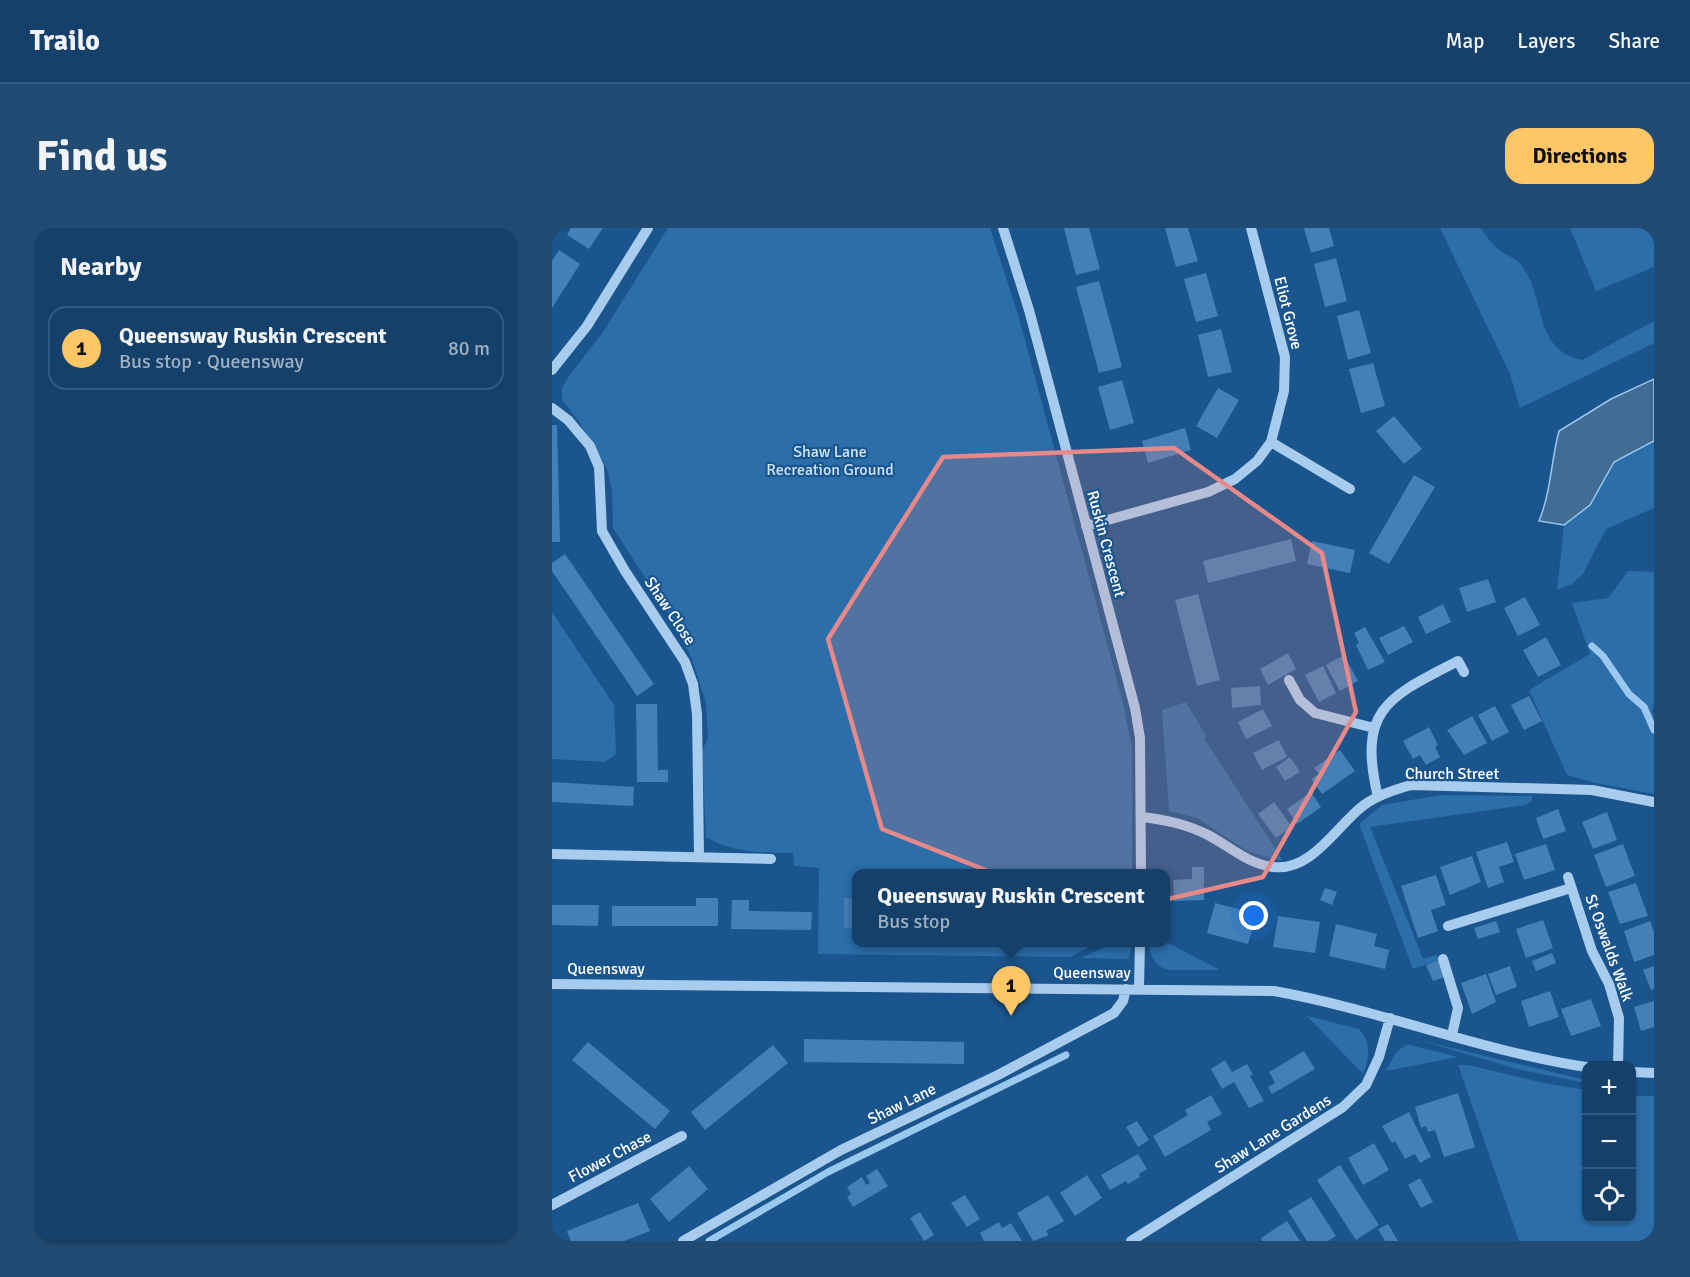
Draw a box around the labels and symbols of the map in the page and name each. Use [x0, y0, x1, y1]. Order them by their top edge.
street label: Eliot Grove [1269, 274, 1307, 352]
park label: Shaw Lane Recreation Ground [766, 442, 894, 480]
street label: Ruskin Crescent [1082, 488, 1130, 600]
street label: Shaw Close [640, 573, 700, 649]
street label: Church Street [1405, 764, 1499, 784]
street label: St Oswalds Walk [1580, 892, 1638, 1004]
your location [1239, 901, 1268, 930]
street label: Queensway [567, 959, 645, 979]
street label: Queensway [1053, 963, 1131, 983]
pin: 1 [992, 966, 1030, 1016]
street label: Shaw Lane [865, 1079, 939, 1129]
street label: Shaw Lane Gardens [1211, 1090, 1335, 1178]
street label: Flower Chase [565, 1127, 655, 1187]

